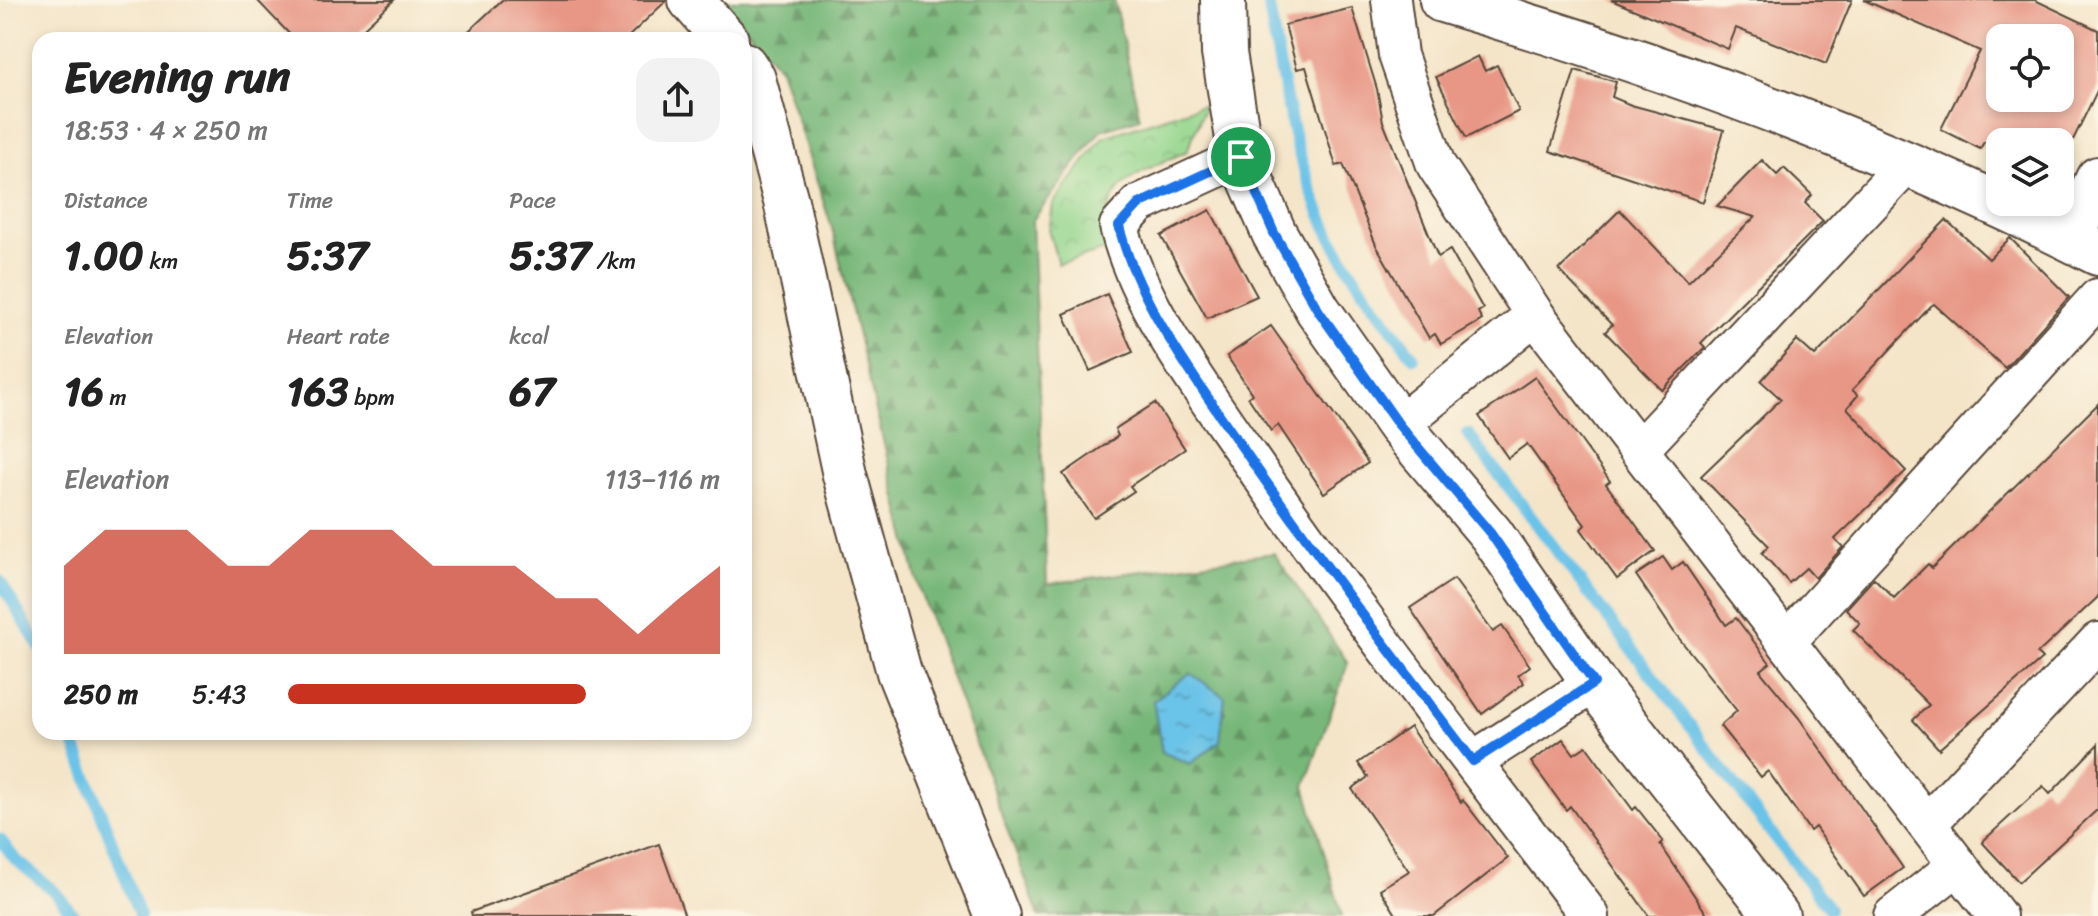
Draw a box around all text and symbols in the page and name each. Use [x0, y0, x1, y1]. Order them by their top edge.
map controls [1986, 24, 2074, 216]
button: locate [1986, 24, 2074, 112]
text: Evening run [64, 38, 290, 116]
button: share [636, 58, 720, 142]
text: 18:53 · 4 × 250 m [64, 107, 268, 153]
pin [1207, 123, 1275, 191]
button: layers [1986, 128, 2074, 216]
icon: arrive [1219, 135, 1263, 179]
text: Distance [64, 181, 148, 220]
text: Time [287, 181, 333, 220]
text: Pace [509, 181, 556, 220]
text: 1.00 [64, 220, 144, 291]
text: 5:37 [287, 220, 368, 291]
text: 5:37 [509, 220, 591, 291]
text: km [144, 242, 178, 281]
text: /km [591, 242, 636, 281]
text: Elevation [64, 317, 153, 356]
text: Heart rate [287, 317, 390, 356]
text: kcal [509, 317, 549, 356]
text: 16 [64, 356, 104, 427]
text: 163 [287, 356, 349, 427]
text: 67 [509, 356, 555, 427]
text: m [104, 378, 127, 417]
text: bpm [349, 378, 395, 417]
text: Elevation [64, 456, 169, 502]
text: 113–116 m [605, 456, 720, 502]
text: 250 m [64, 671, 138, 717]
text: 5:43 [192, 671, 246, 717]

